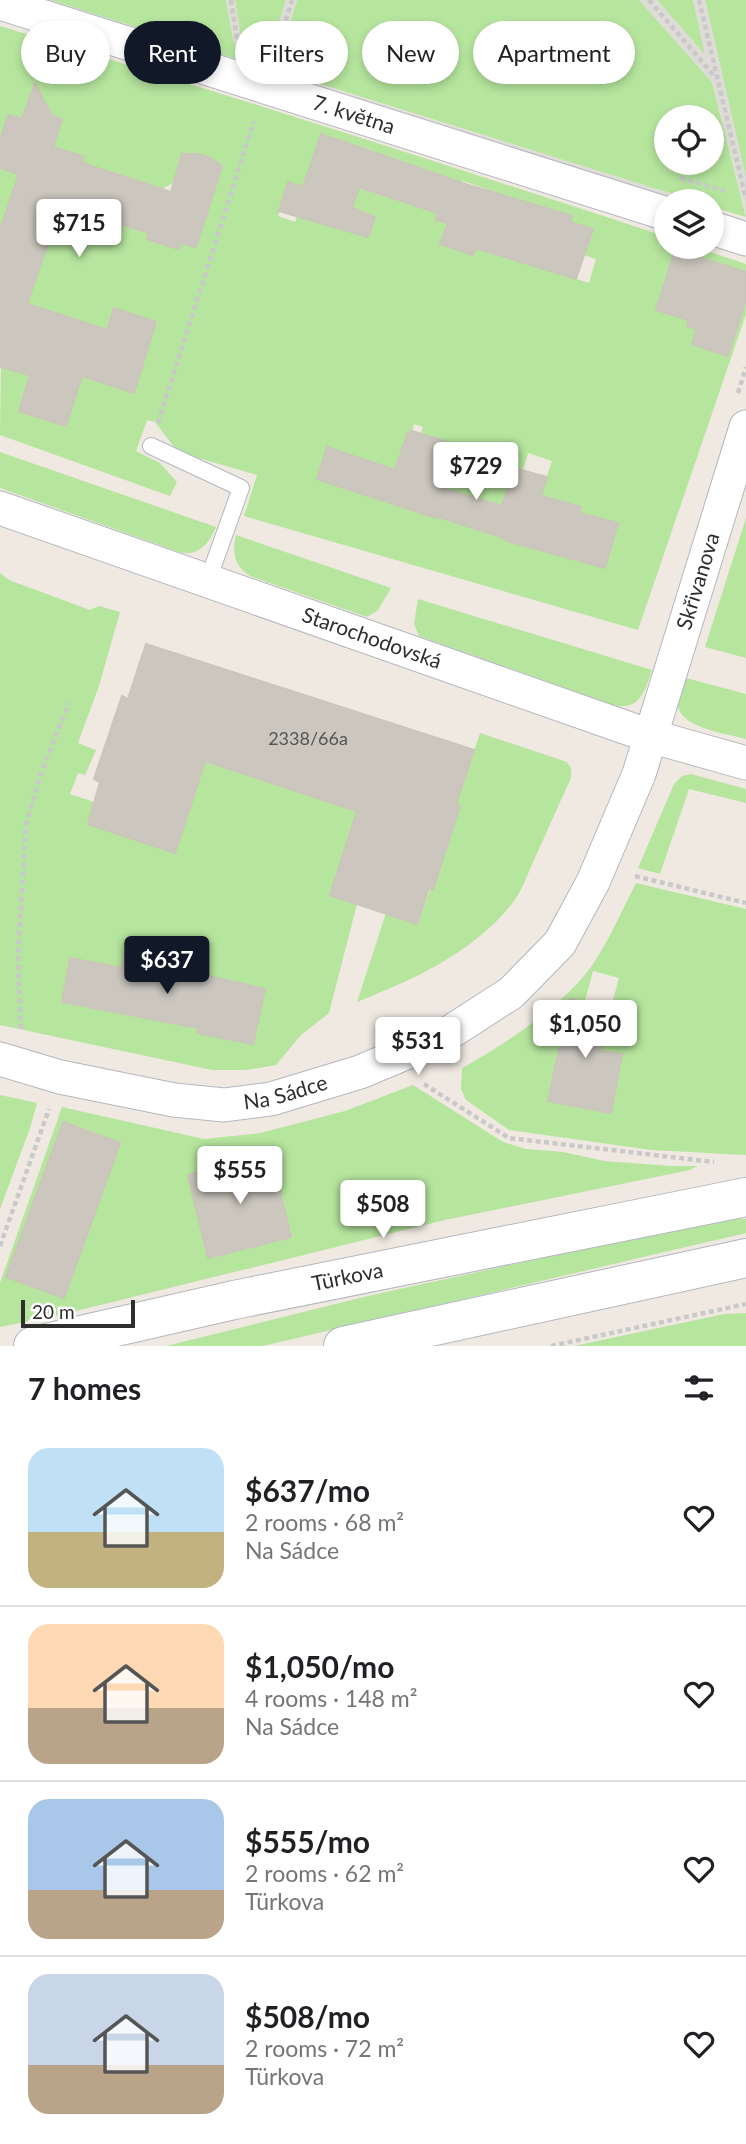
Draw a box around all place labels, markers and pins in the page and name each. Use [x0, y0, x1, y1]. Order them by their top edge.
pin: $715 [38, 200, 120, 259]
pin: $729 [435, 442, 517, 502]
pin: $637 [126, 936, 208, 996]
pin: $1,050 [528, 1000, 642, 1060]
pin: $531 [377, 1018, 459, 1077]
pin: $555 [199, 1146, 281, 1206]
pin: $508 [342, 1180, 424, 1240]

